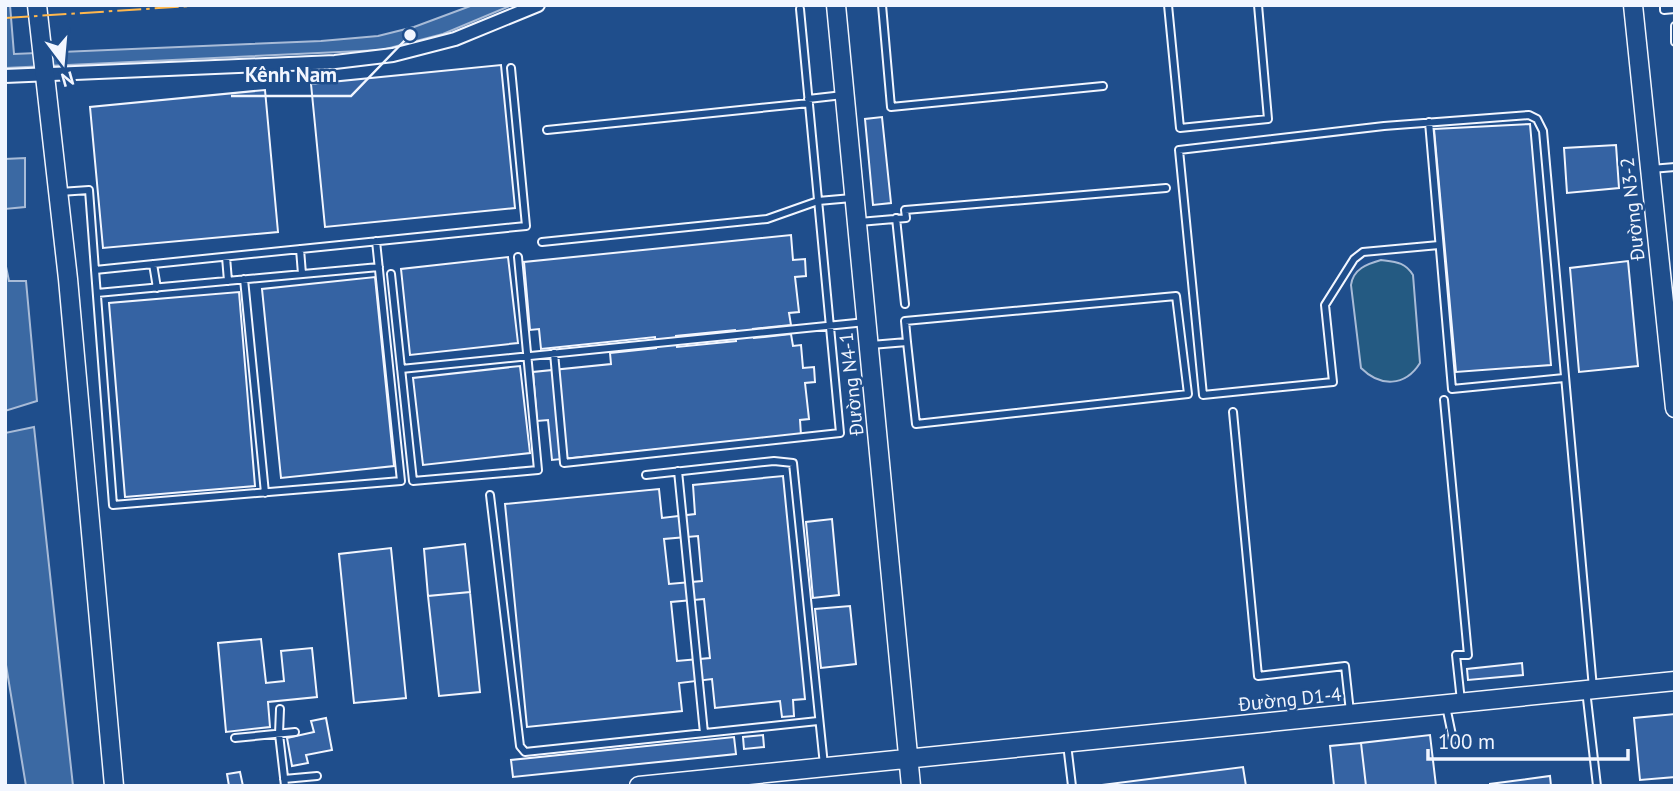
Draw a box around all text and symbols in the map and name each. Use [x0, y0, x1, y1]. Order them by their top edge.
north arrow [28, 28, 98, 98]
callout: Kênh Nam [231, 54, 351, 96]
text: Kênh Nam [245, 61, 337, 88]
text: N [58, 66, 77, 93]
street label: Đường N3-2 [1615, 156, 1649, 263]
street label: Đường N4-1 [834, 331, 868, 438]
street label: Đường D1-4 [1236, 682, 1343, 716]
scale bar [1428, 718, 1628, 762]
text: 100 m [1438, 728, 1495, 755]

